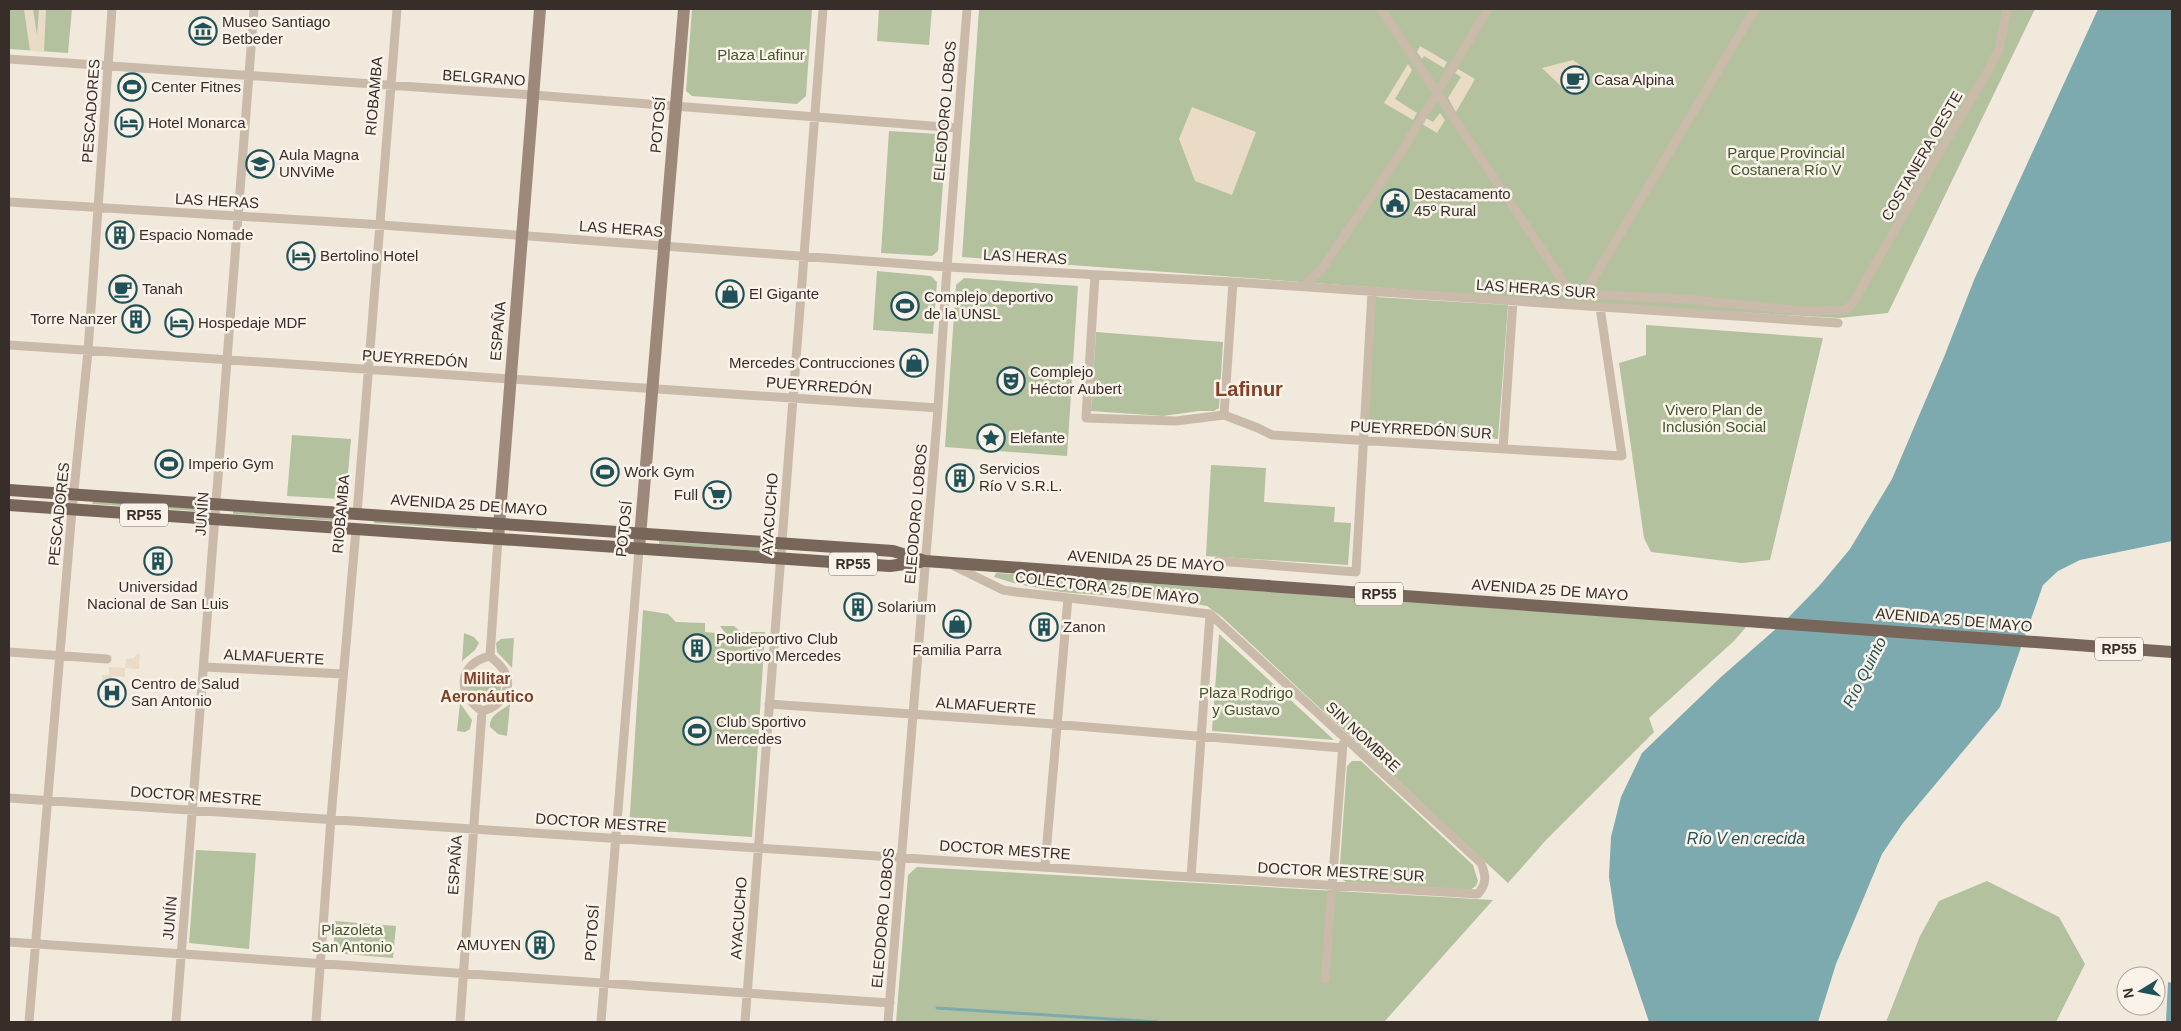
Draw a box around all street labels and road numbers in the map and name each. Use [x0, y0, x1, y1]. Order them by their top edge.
street label: ELEODORO LOBOS [930, 40, 959, 182]
street label: RIOBAMBA [362, 56, 385, 136]
street label: PESCADORES [78, 58, 103, 164]
street label: BELGRANO [442, 66, 526, 89]
street label: COSTANERA OESTE [1878, 88, 1966, 223]
street label: POTOSÍ [647, 95, 668, 154]
street label: LAS HERAS [175, 190, 260, 211]
street label: LAS HERAS [578, 217, 664, 240]
street label: LAS HERAS [983, 246, 1068, 267]
street label: LAS HERAS SUR [1476, 276, 1597, 301]
street label: ESPAÑA [486, 300, 509, 361]
street label: PUEYRREDÓN [362, 346, 468, 371]
street label: PUEYRREDÓN [766, 373, 872, 398]
street label: PUEYRREDÓN SUR [1350, 417, 1492, 442]
street label: ELEODORO LOBOS [901, 443, 930, 585]
street label: PESCADORES [45, 461, 72, 567]
street label: AYACUCHO [758, 472, 781, 556]
street label: RIOBAMBA [329, 474, 352, 554]
street label: JUNÍN [191, 491, 212, 537]
street label: AVENIDA 25 DE MAYO [390, 491, 548, 518]
street label: POTOSÍ [612, 499, 635, 558]
road number: RP55 [120, 504, 168, 526]
street label: AVENIDA 25 DE MAYO [1067, 547, 1225, 574]
road number: RP55 [829, 552, 877, 576]
street label: COLECTORA 25 DE MAYO [1014, 568, 1200, 607]
street label: AVENIDA 25 DE MAYO [1471, 576, 1629, 603]
road number: RP55 [1355, 582, 1403, 606]
street label: AVENIDA 25 DE MAYO [1875, 604, 2033, 635]
road number: RP55 [2095, 638, 2143, 661]
street label: ALMAFUERTE [223, 645, 325, 668]
street label: ALMAFUERTE [935, 694, 1037, 717]
street label: SIN NOMBRE [1323, 698, 1404, 775]
street label: DOCTOR MESTRE [130, 782, 262, 809]
street label: DOCTOR MESTRE [535, 809, 667, 836]
street label: ESPAÑA [444, 835, 465, 895]
street label: DOCTOR MESTRE [939, 836, 1071, 863]
street label: ELEODORO LOBOS [868, 847, 897, 989]
street label: DOCTOR MESTRE SUR [1257, 859, 1425, 884]
street label: AYACUCHO [727, 876, 750, 960]
street label: JUNÍN [159, 895, 180, 941]
street label: POTOSÍ [581, 903, 602, 962]

